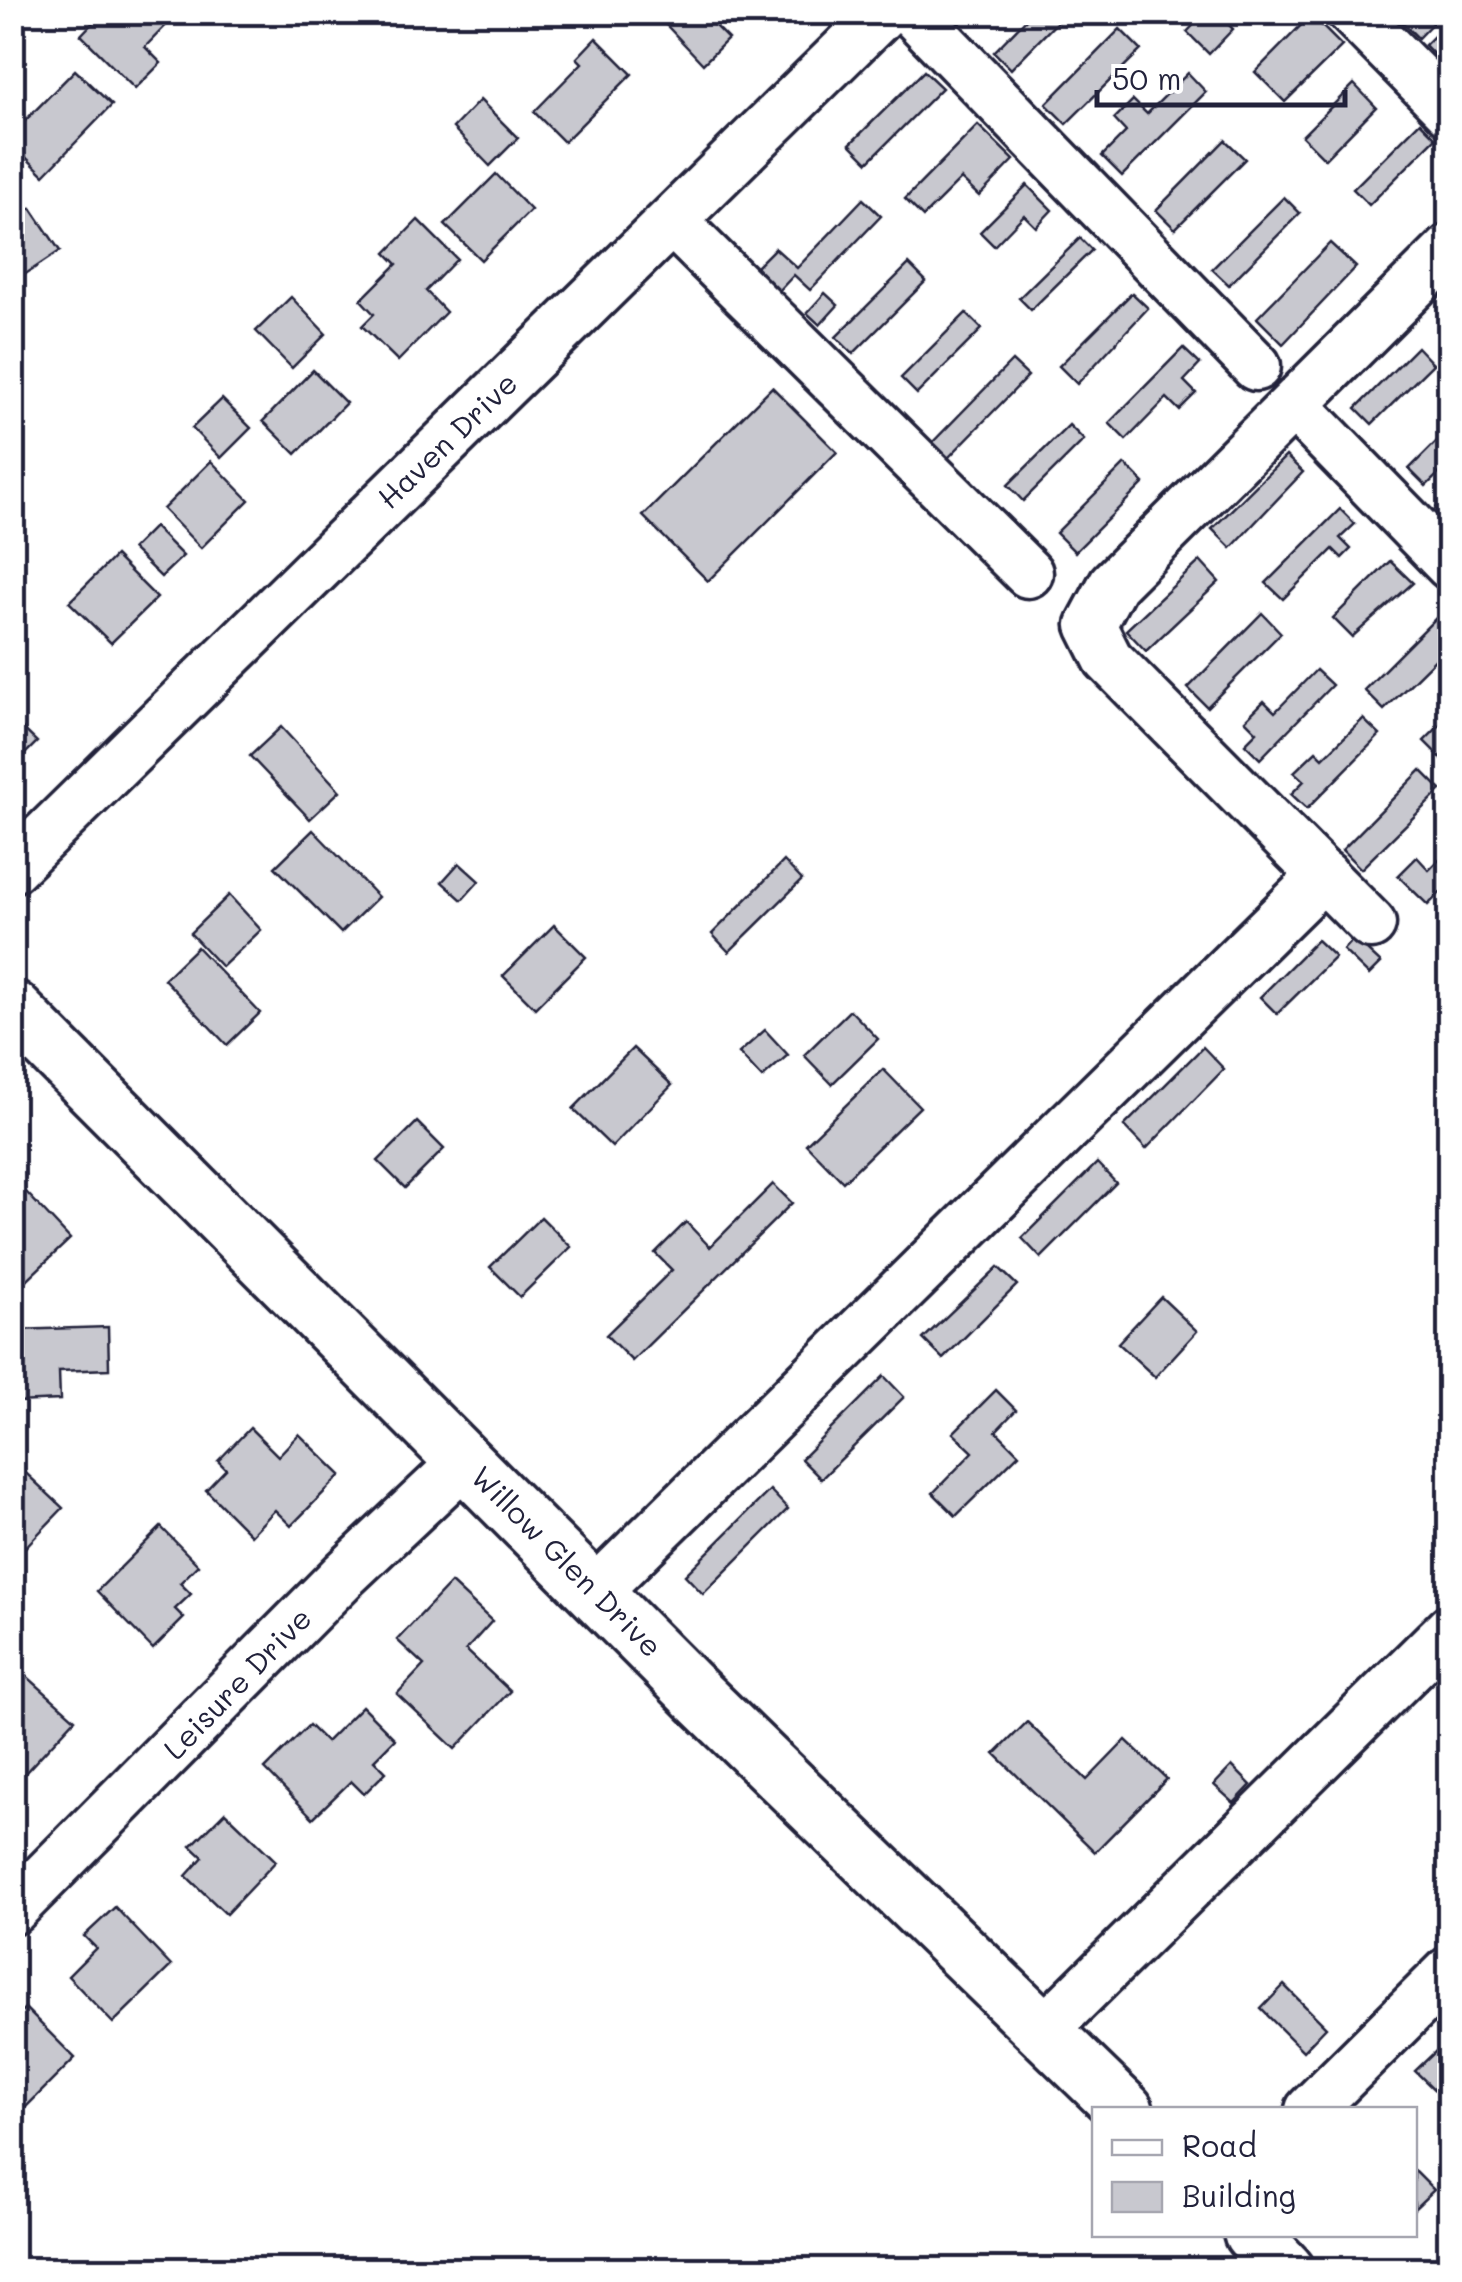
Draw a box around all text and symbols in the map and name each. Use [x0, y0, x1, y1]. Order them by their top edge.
scale bar [1097, 45, 1344, 107]
text: 50 m [1112, 58, 1182, 98]
street label: Haven Drive [368, 363, 525, 516]
street label: Willow Glen Drive [463, 1456, 672, 1665]
street label: Leisure Drive [154, 1598, 319, 1767]
legend [1092, 2107, 1417, 2237]
text: Road [1182, 2125, 1257, 2165]
text: Building [1182, 2175, 1296, 2215]

